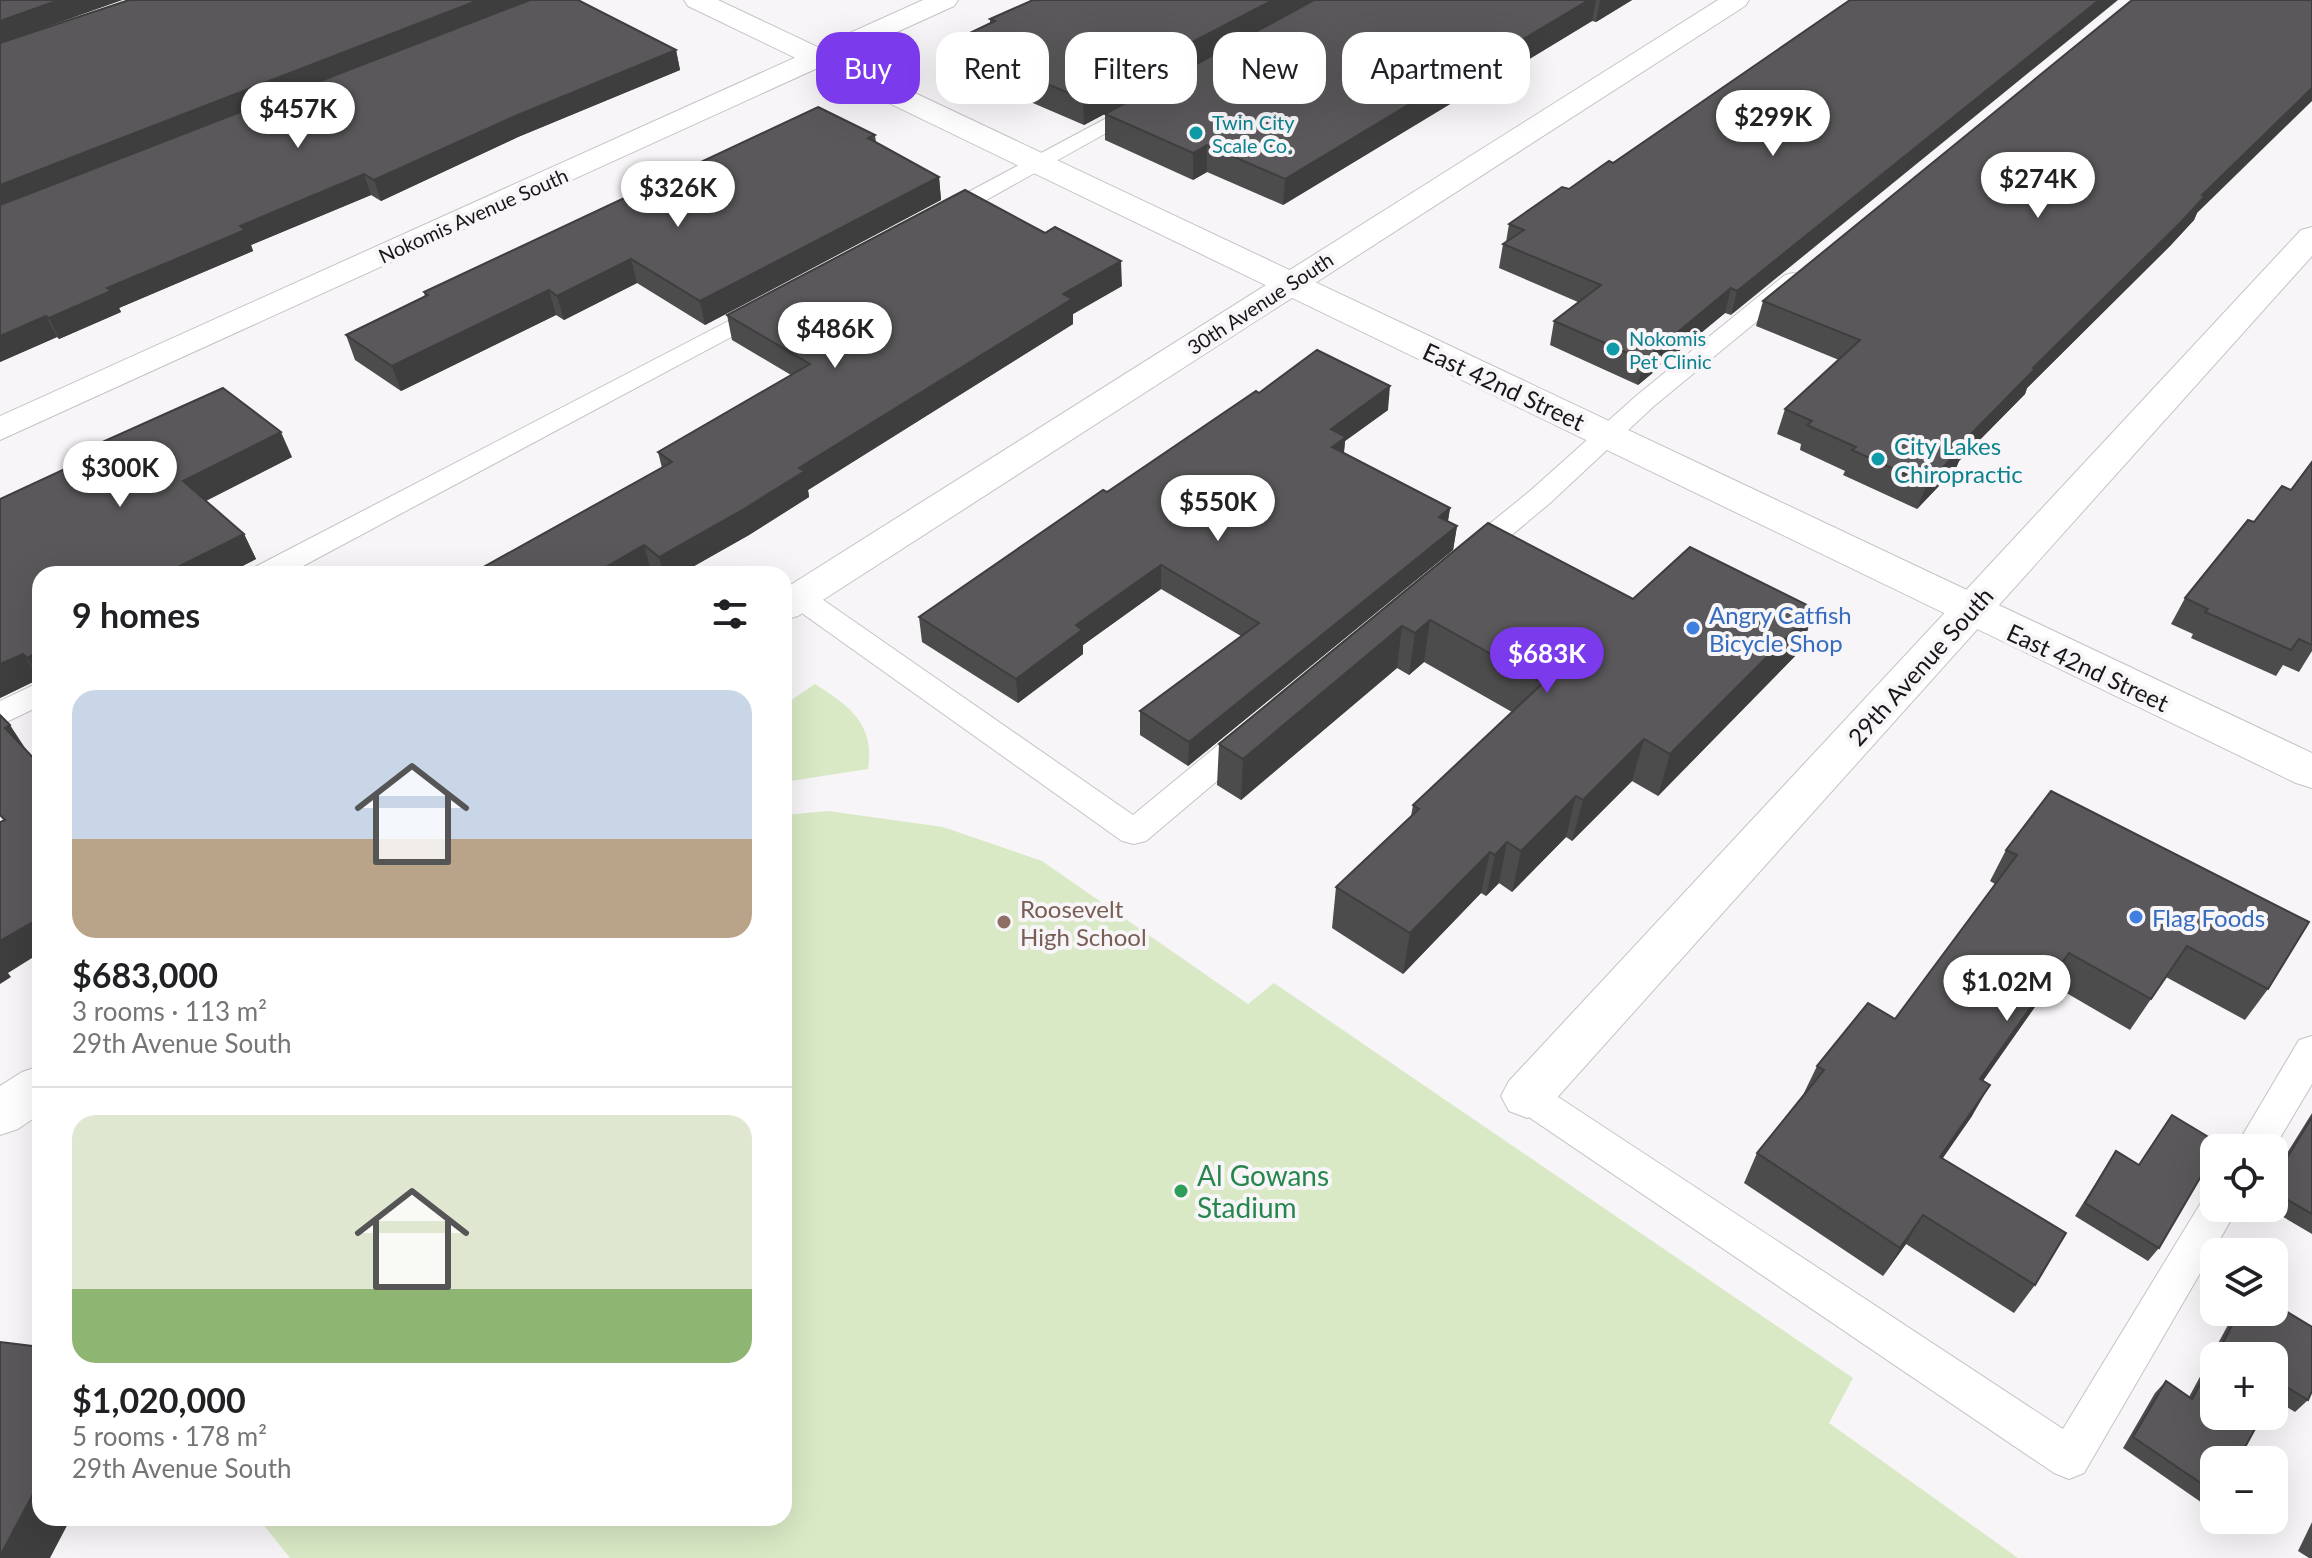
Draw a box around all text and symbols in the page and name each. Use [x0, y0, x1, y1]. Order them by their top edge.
chip: Buy [816, 32, 920, 104]
chip: Rent [936, 32, 1049, 104]
chip: Filters [1065, 32, 1197, 104]
chip: New [1213, 32, 1326, 104]
chip: Apartment [1342, 32, 1530, 104]
pin: $457K [242, 82, 354, 150]
pin: $299K [1717, 90, 1829, 158]
text: $457K [259, 92, 337, 124]
text: $299K [1734, 100, 1812, 132]
place label: Twin City Scale Co. [1212, 110, 1295, 157]
marker: Twin City Scale Co. [1187, 124, 1205, 142]
pin: $274K [1982, 152, 2094, 220]
pin: $326K [622, 161, 734, 229]
street label: Nokomis Avenue South [375, 162, 571, 268]
text: $274K [1999, 162, 2077, 194]
text: $326K [639, 171, 717, 203]
street label: 30th Avenue South [1183, 247, 1337, 359]
pin: $486K [779, 302, 891, 370]
text: $486K [796, 312, 874, 344]
place label: Nokomis Pet Clinic [1629, 326, 1712, 373]
street label: East 42nd Street [1419, 336, 1590, 436]
marker: Nokomis Pet Clinic [1604, 340, 1622, 358]
place label: City Lakes Chiropractic [1894, 431, 2023, 488]
pin: $300K [64, 441, 176, 509]
marker: City Lakes Chiropractic [1869, 450, 1887, 468]
text: $300K [81, 451, 159, 483]
pin: $550K [1162, 475, 1274, 543]
text: $550K [1179, 485, 1257, 517]
street label: 29th Avenue South [1841, 581, 1999, 751]
icon: filters [708, 592, 752, 636]
text: 9 homes [72, 594, 200, 635]
place label: Angry Catfish Bicycle Shop [1709, 600, 1852, 657]
street label: East 42nd Street [2003, 617, 2174, 717]
marker: Angry Catfish Bicycle Shop [1684, 619, 1702, 637]
pin: $683K [1491, 627, 1603, 695]
text: $683K [1508, 637, 1586, 669]
icon: home [340, 742, 484, 886]
place label: Roosevelt High School [1020, 894, 1147, 951]
place label: Flag Foods [2152, 903, 2265, 932]
marker: Flag Foods [2127, 908, 2145, 926]
marker: Roosevelt High School [995, 913, 1013, 931]
text: $683,000 [72, 954, 218, 995]
pin: $1.02M [1942, 955, 2072, 1023]
text: $1.02M [1961, 965, 2053, 997]
text: 3 rooms · 113 m² [72, 995, 267, 1027]
text: 29th Avenue South [72, 1027, 292, 1059]
map controls [2200, 1134, 2288, 1534]
button: locate [2200, 1134, 2288, 1222]
place label: Al Gowans Stadium [1197, 1158, 1329, 1224]
icon: home [340, 1167, 484, 1311]
marker: Al Gowans Stadium [1172, 1182, 1190, 1200]
button: layers [2200, 1238, 2288, 1326]
button: + [2200, 1342, 2288, 1430]
text: $1,020,000 [72, 1379, 246, 1420]
text: 5 rooms · 178 m² [72, 1420, 267, 1452]
button: − [2200, 1446, 2288, 1534]
text: 29th Avenue South [72, 1452, 292, 1484]

